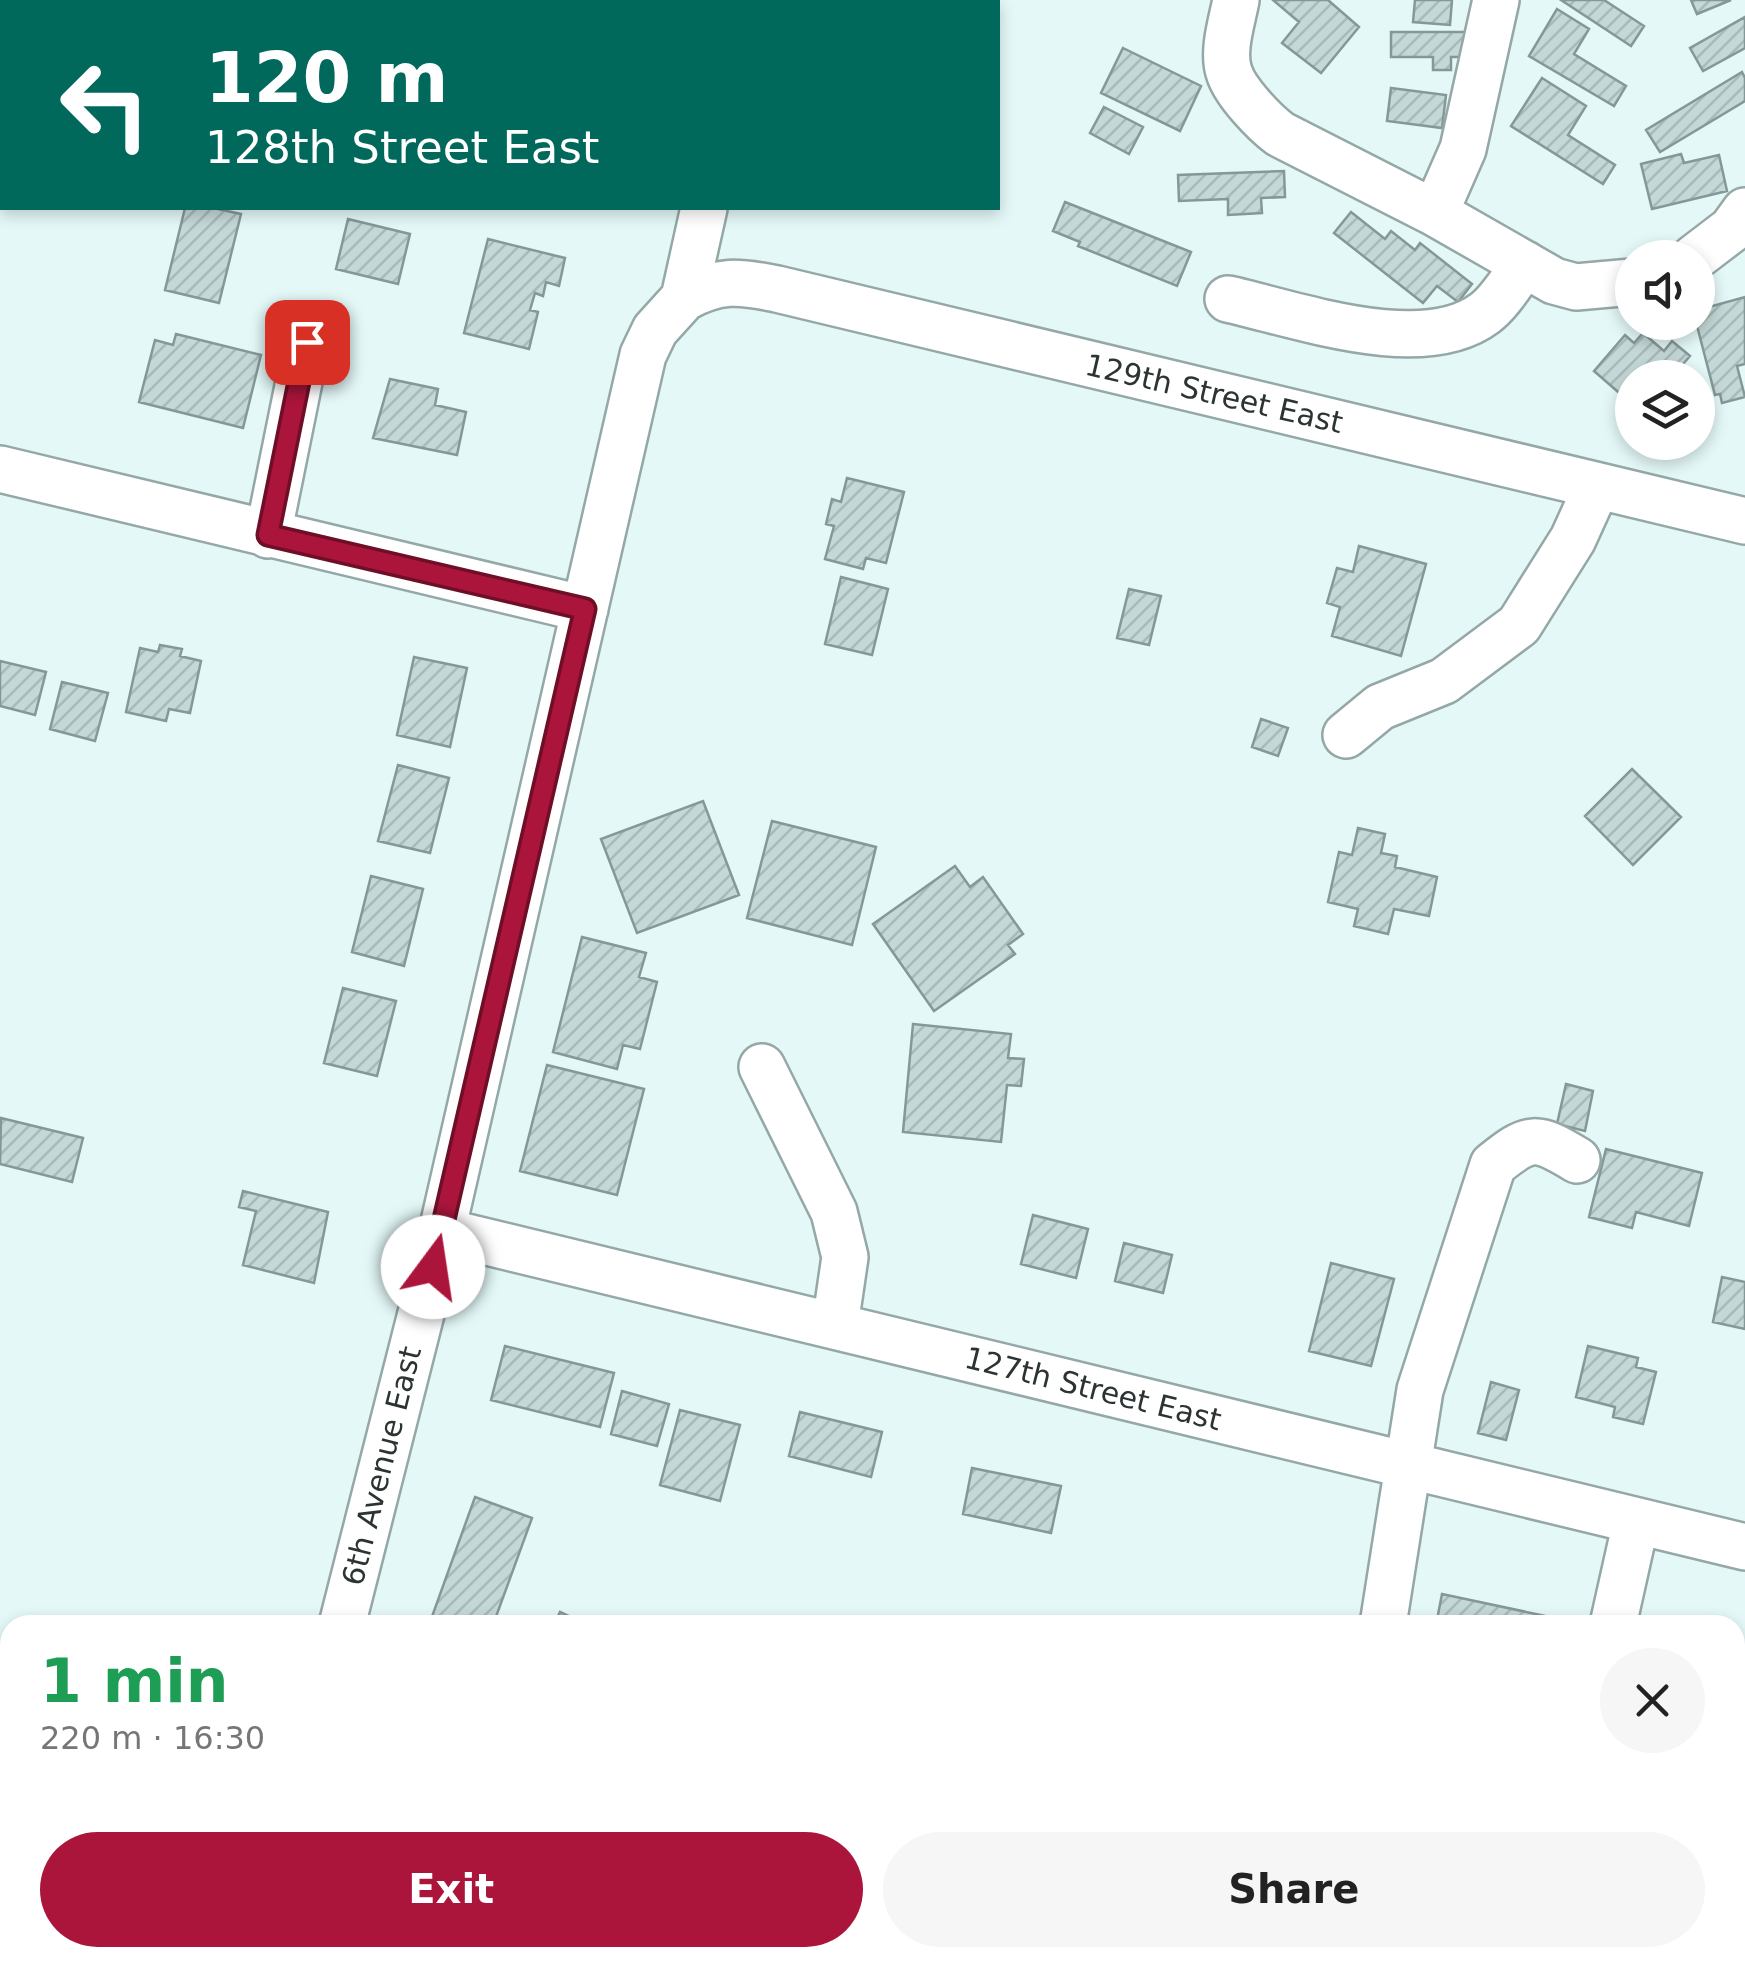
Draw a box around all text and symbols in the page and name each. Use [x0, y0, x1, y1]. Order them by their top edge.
text: 120 m [205, 37, 448, 119]
icon: left [40, 40, 170, 170]
text: 128th Street East [205, 121, 600, 174]
map controls [1615, 240, 1715, 460]
button: sound [1615, 240, 1715, 340]
pin [265, 300, 350, 385]
icon: arrive [280, 315, 335, 370]
street label: 129th Street East [1082, 347, 1346, 440]
button: layers [1615, 360, 1715, 460]
position arrow [381, 1215, 485, 1319]
street label: 127th Street East [961, 1340, 1225, 1437]
street label: 6th Avenue East [335, 1342, 428, 1589]
text: 1 min [40, 1646, 228, 1716]
button: close [1600, 1648, 1705, 1753]
text: 220 m · 16:30 [40, 1719, 265, 1757]
button: Exit [40, 1832, 863, 1947]
button: Share [883, 1832, 1705, 1947]

